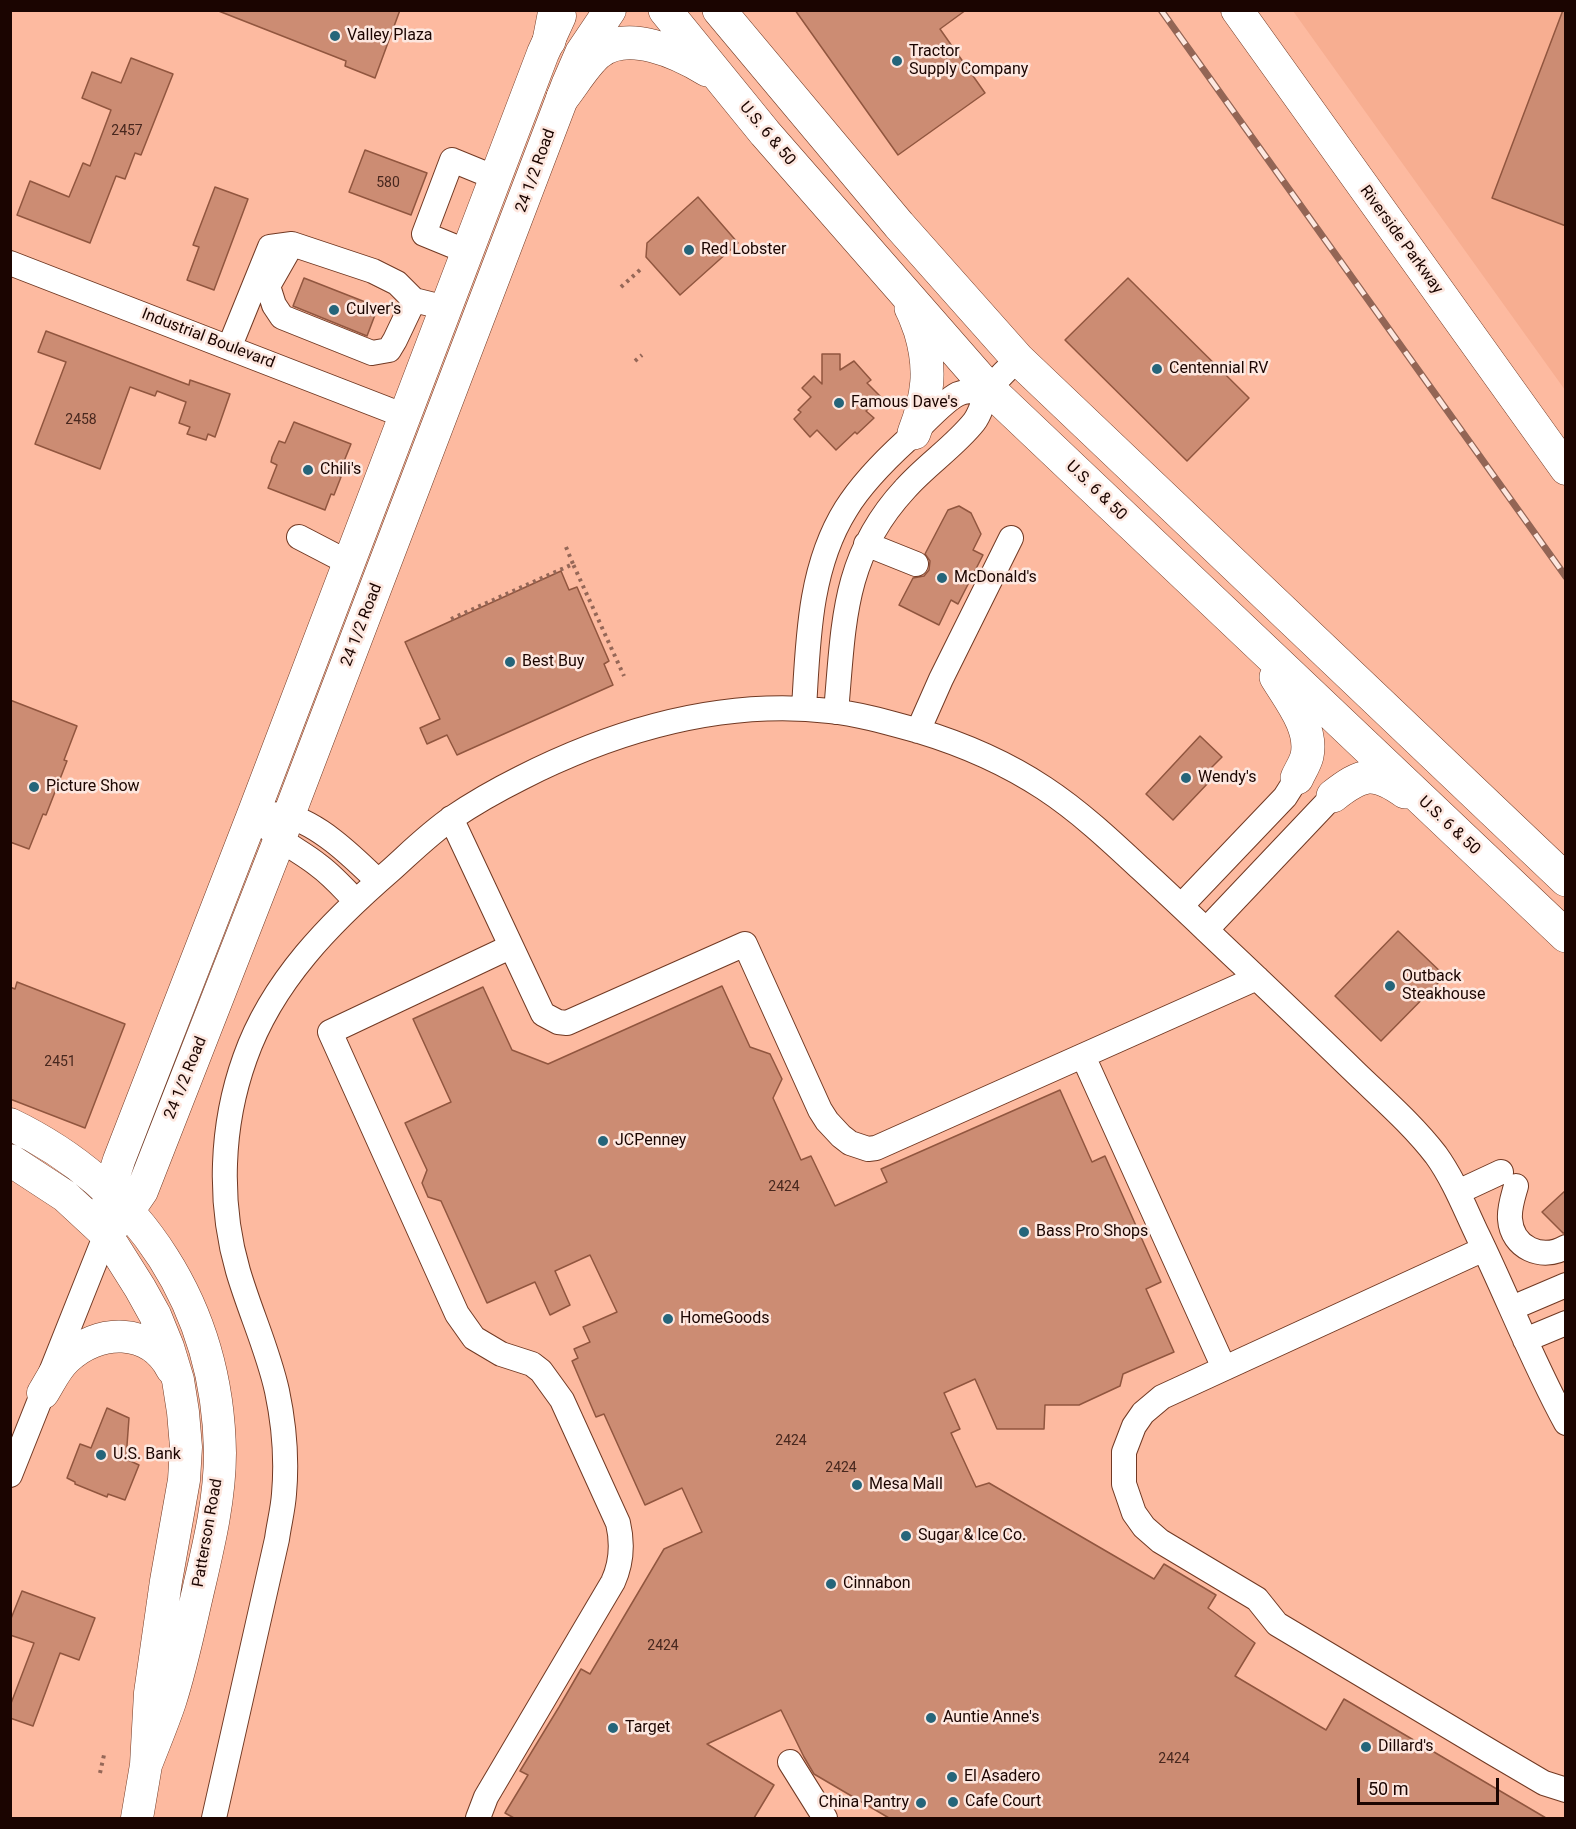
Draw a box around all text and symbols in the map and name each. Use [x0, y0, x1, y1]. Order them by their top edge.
place label: Valley Plaza [347, 26, 433, 46]
marker: Valley Plaza [328, 29, 342, 43]
place label: Tractor Supply Company [909, 42, 1028, 80]
marker: Tractor Supply Company [890, 54, 904, 68]
street label: U.S. 6 & 50 [735, 98, 799, 170]
house number: 2457 [111, 123, 143, 139]
street label: 24 1/2 Road [512, 127, 560, 215]
house number: 580 [376, 175, 400, 191]
street label: Riverside Parkway [1355, 182, 1447, 298]
place label: Red Lobster [701, 240, 786, 260]
marker: Red Lobster [682, 243, 696, 257]
place label: Culver's [346, 300, 401, 320]
marker: Culver's [327, 303, 341, 317]
street label: Industrial Boulevard [139, 305, 277, 373]
place label: Centennial RV [1169, 359, 1268, 379]
marker: Centennial RV [1150, 362, 1164, 376]
place label: Famous Dave's [851, 393, 958, 413]
marker: Famous Dave's [832, 396, 846, 410]
house number: 2458 [65, 412, 97, 428]
street label: U.S. 6 & 50 [1062, 457, 1130, 525]
place label: Chili's [320, 460, 361, 480]
marker: Chili's [301, 463, 315, 477]
place label: McDonald's [954, 568, 1037, 588]
marker: McDonald's [935, 571, 949, 585]
street label: 24 1/2 Road [337, 581, 387, 669]
place label: Best Buy [522, 652, 584, 672]
marker: Best Buy [503, 655, 517, 669]
place label: Wendy's [1198, 768, 1256, 788]
marker: Wendy's [1179, 771, 1193, 785]
place label: Picture Show [46, 777, 140, 797]
marker: Picture Show [27, 780, 41, 794]
street label: U.S. 6 & 50 [1414, 793, 1484, 859]
place label: Outback Steakhouse [1402, 967, 1486, 1005]
marker: Outback Steakhouse [1383, 979, 1397, 993]
street label: 24 1/2 Road [161, 1034, 211, 1122]
house number: 2451 [44, 1054, 76, 1070]
place label: JCPenney [615, 1131, 686, 1151]
marker: JCPenney [596, 1134, 610, 1148]
house number: 2424 [768, 1179, 800, 1195]
place label: Bass Pro Shops [1036, 1222, 1148, 1242]
marker: Bass Pro Shops [1017, 1225, 1031, 1239]
place label: HomeGoods [680, 1309, 769, 1329]
marker: HomeGoods [661, 1312, 675, 1326]
house number: 2424 [775, 1433, 807, 1449]
place label: U.S. Bank [113, 1445, 181, 1465]
marker: U.S. Bank [94, 1448, 108, 1462]
house number: 2424 [825, 1460, 857, 1476]
place label: Mesa Mall [869, 1475, 943, 1495]
street label: Patterson Road [189, 1477, 227, 1589]
marker: Mesa Mall [850, 1478, 864, 1492]
place label: Sugar & Ice Co. [918, 1526, 1026, 1546]
marker: Sugar & Ice Co. [899, 1529, 913, 1543]
place label: Cinnabon [843, 1574, 911, 1594]
marker: Cinnabon [824, 1577, 838, 1591]
house number: 2424 [647, 1638, 679, 1654]
place label: Auntie Anne's [943, 1708, 1040, 1728]
marker: Auntie Anne's [924, 1711, 938, 1725]
place label: Target [625, 1718, 670, 1738]
marker: Target [606, 1721, 620, 1735]
place label: Dillard's [1378, 1737, 1434, 1757]
marker: Dillard's [1359, 1740, 1373, 1754]
house number: 2424 [1158, 1751, 1190, 1767]
scale bar [1360, 1766, 1502, 1804]
place label: El Asadero [964, 1767, 1040, 1787]
marker: El Asadero [945, 1770, 959, 1784]
text: 50 m [1368, 1778, 1408, 1799]
place label: Cafe Court [965, 1792, 1041, 1812]
place label: China Pantry [818, 1793, 909, 1813]
marker: Cafe Court [946, 1795, 960, 1809]
marker: China Pantry [914, 1796, 928, 1810]

